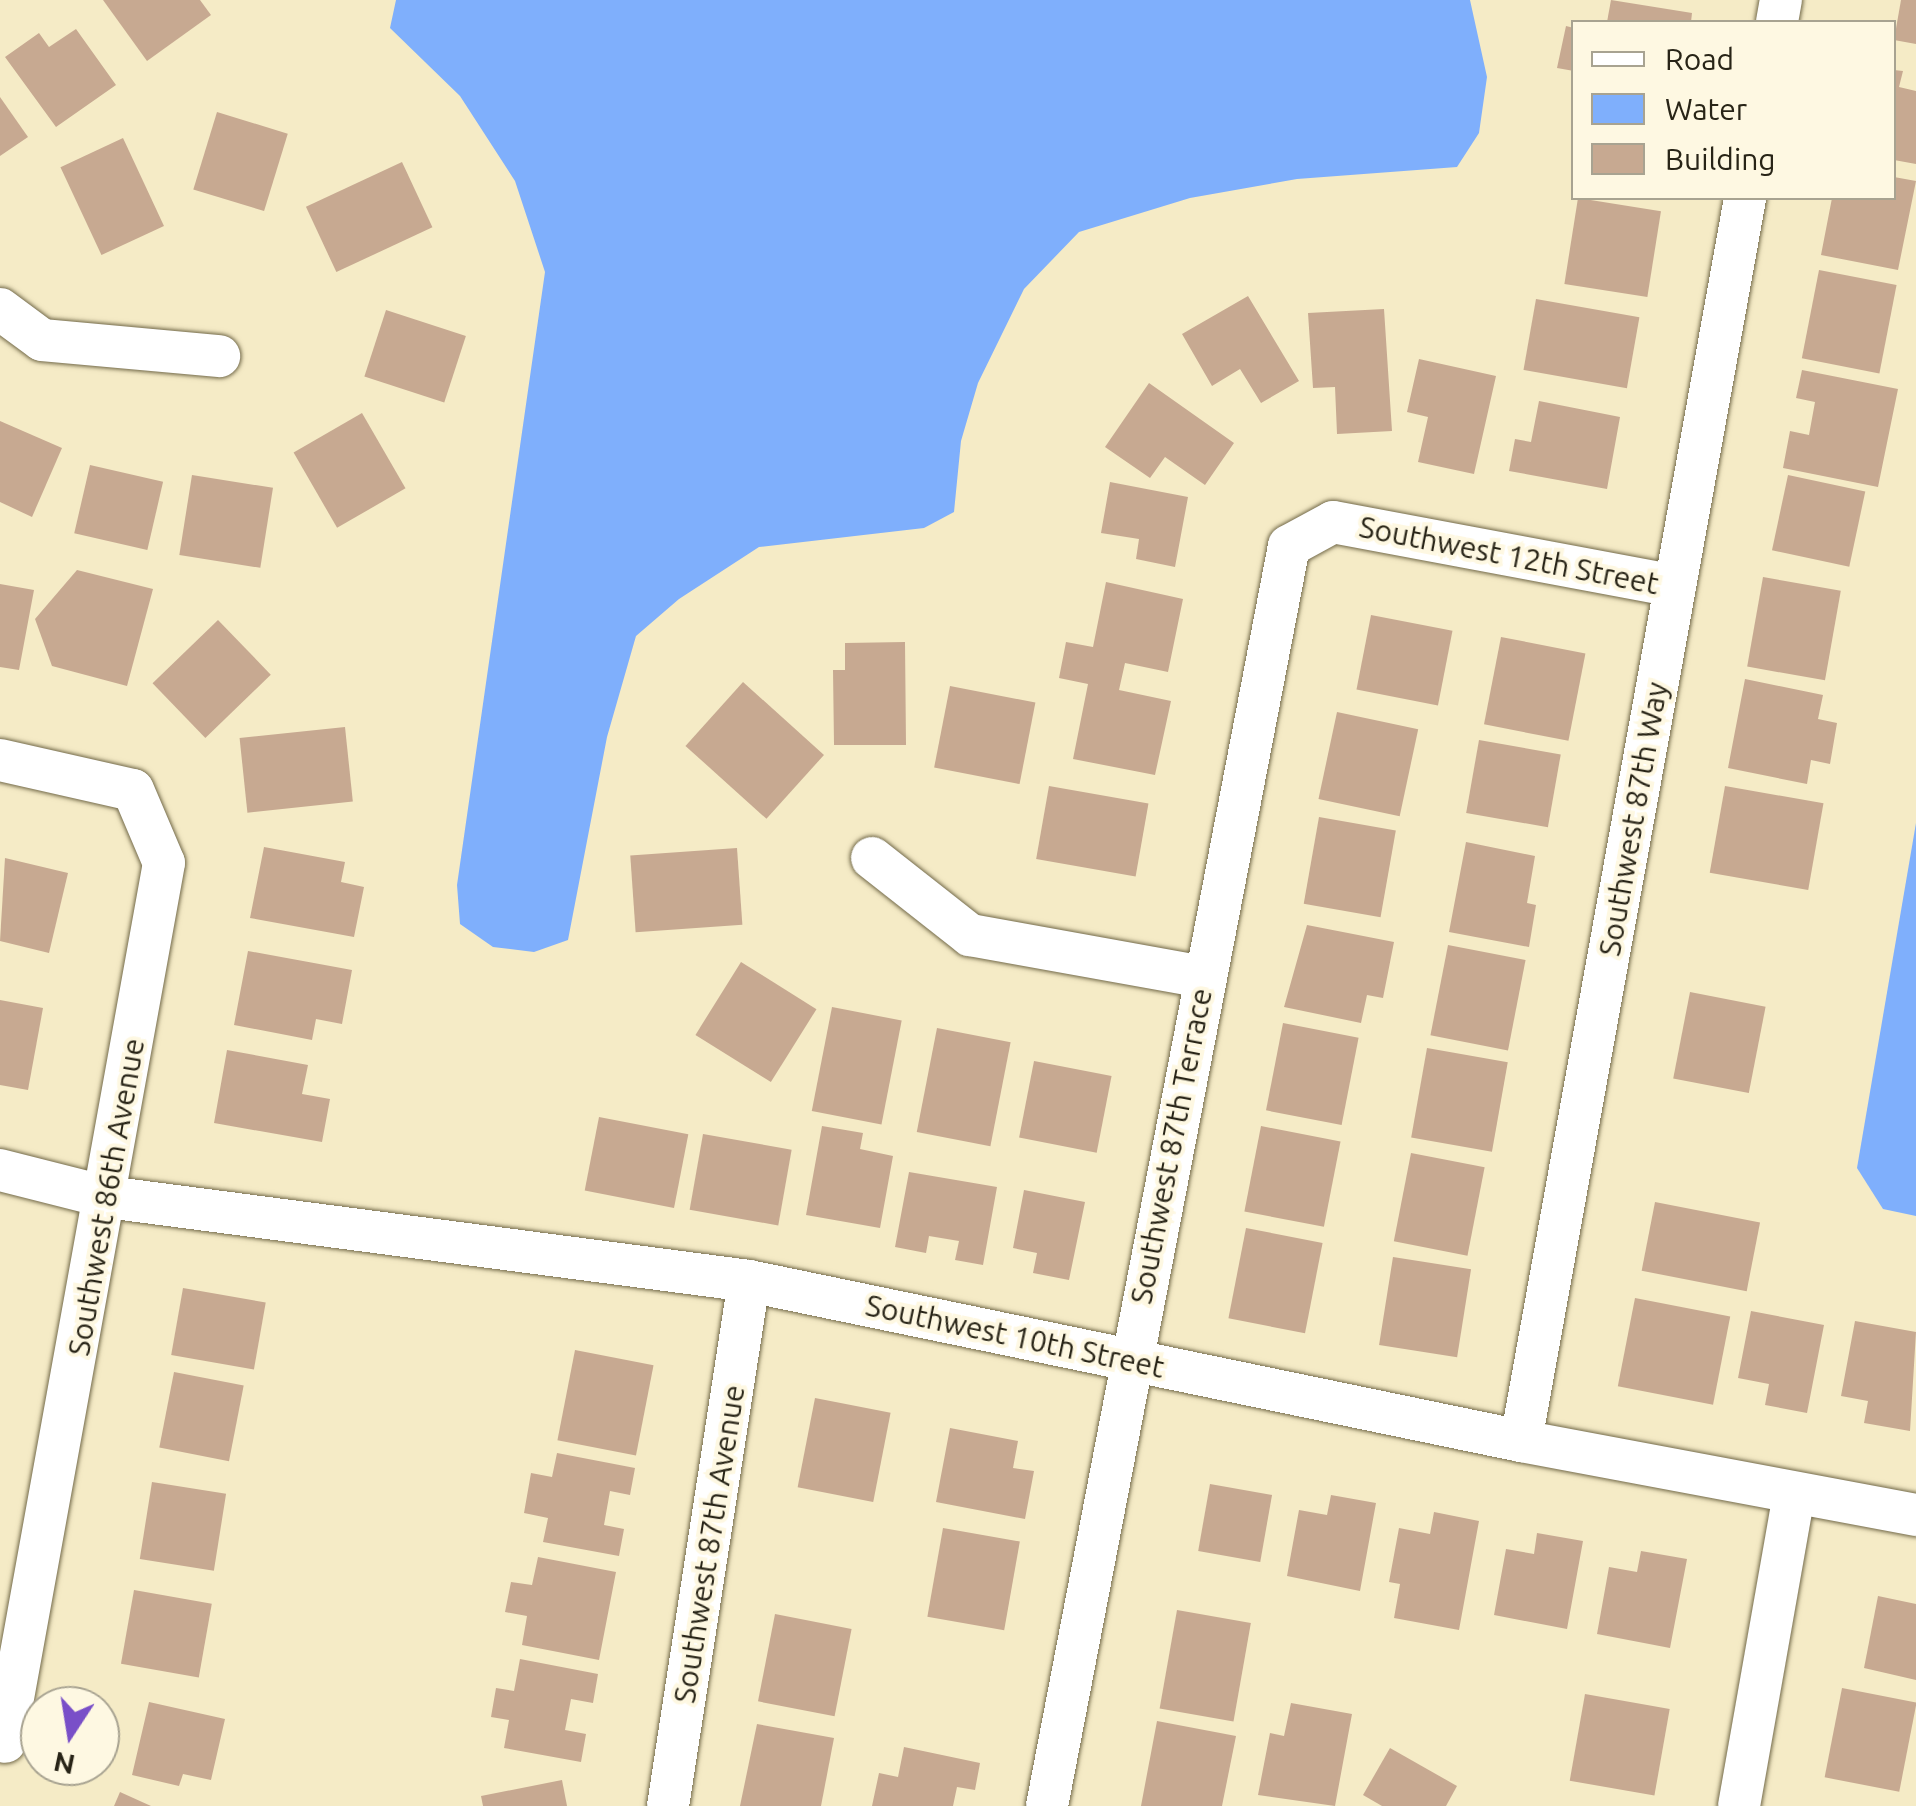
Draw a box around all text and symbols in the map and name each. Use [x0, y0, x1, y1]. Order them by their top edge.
legend [1571, 20, 1896, 200]
text: Road [1665, 42, 1734, 76]
text: Water [1665, 92, 1747, 126]
text: Building [1665, 142, 1776, 176]
street label: Southwest 12th Street [1356, 508, 1662, 602]
street label: Southwest 87th Way [1591, 679, 1675, 959]
street label: Southwest 87th Terrace [1123, 985, 1219, 1307]
street label: Southwest 86th Avenue [60, 1036, 152, 1358]
street label: Southwest 10th Street [862, 1287, 1168, 1385]
street label: Southwest 87th Avenue [666, 1382, 752, 1706]
north arrow [20, 1686, 120, 1786]
text: N [51, 1747, 78, 1781]

